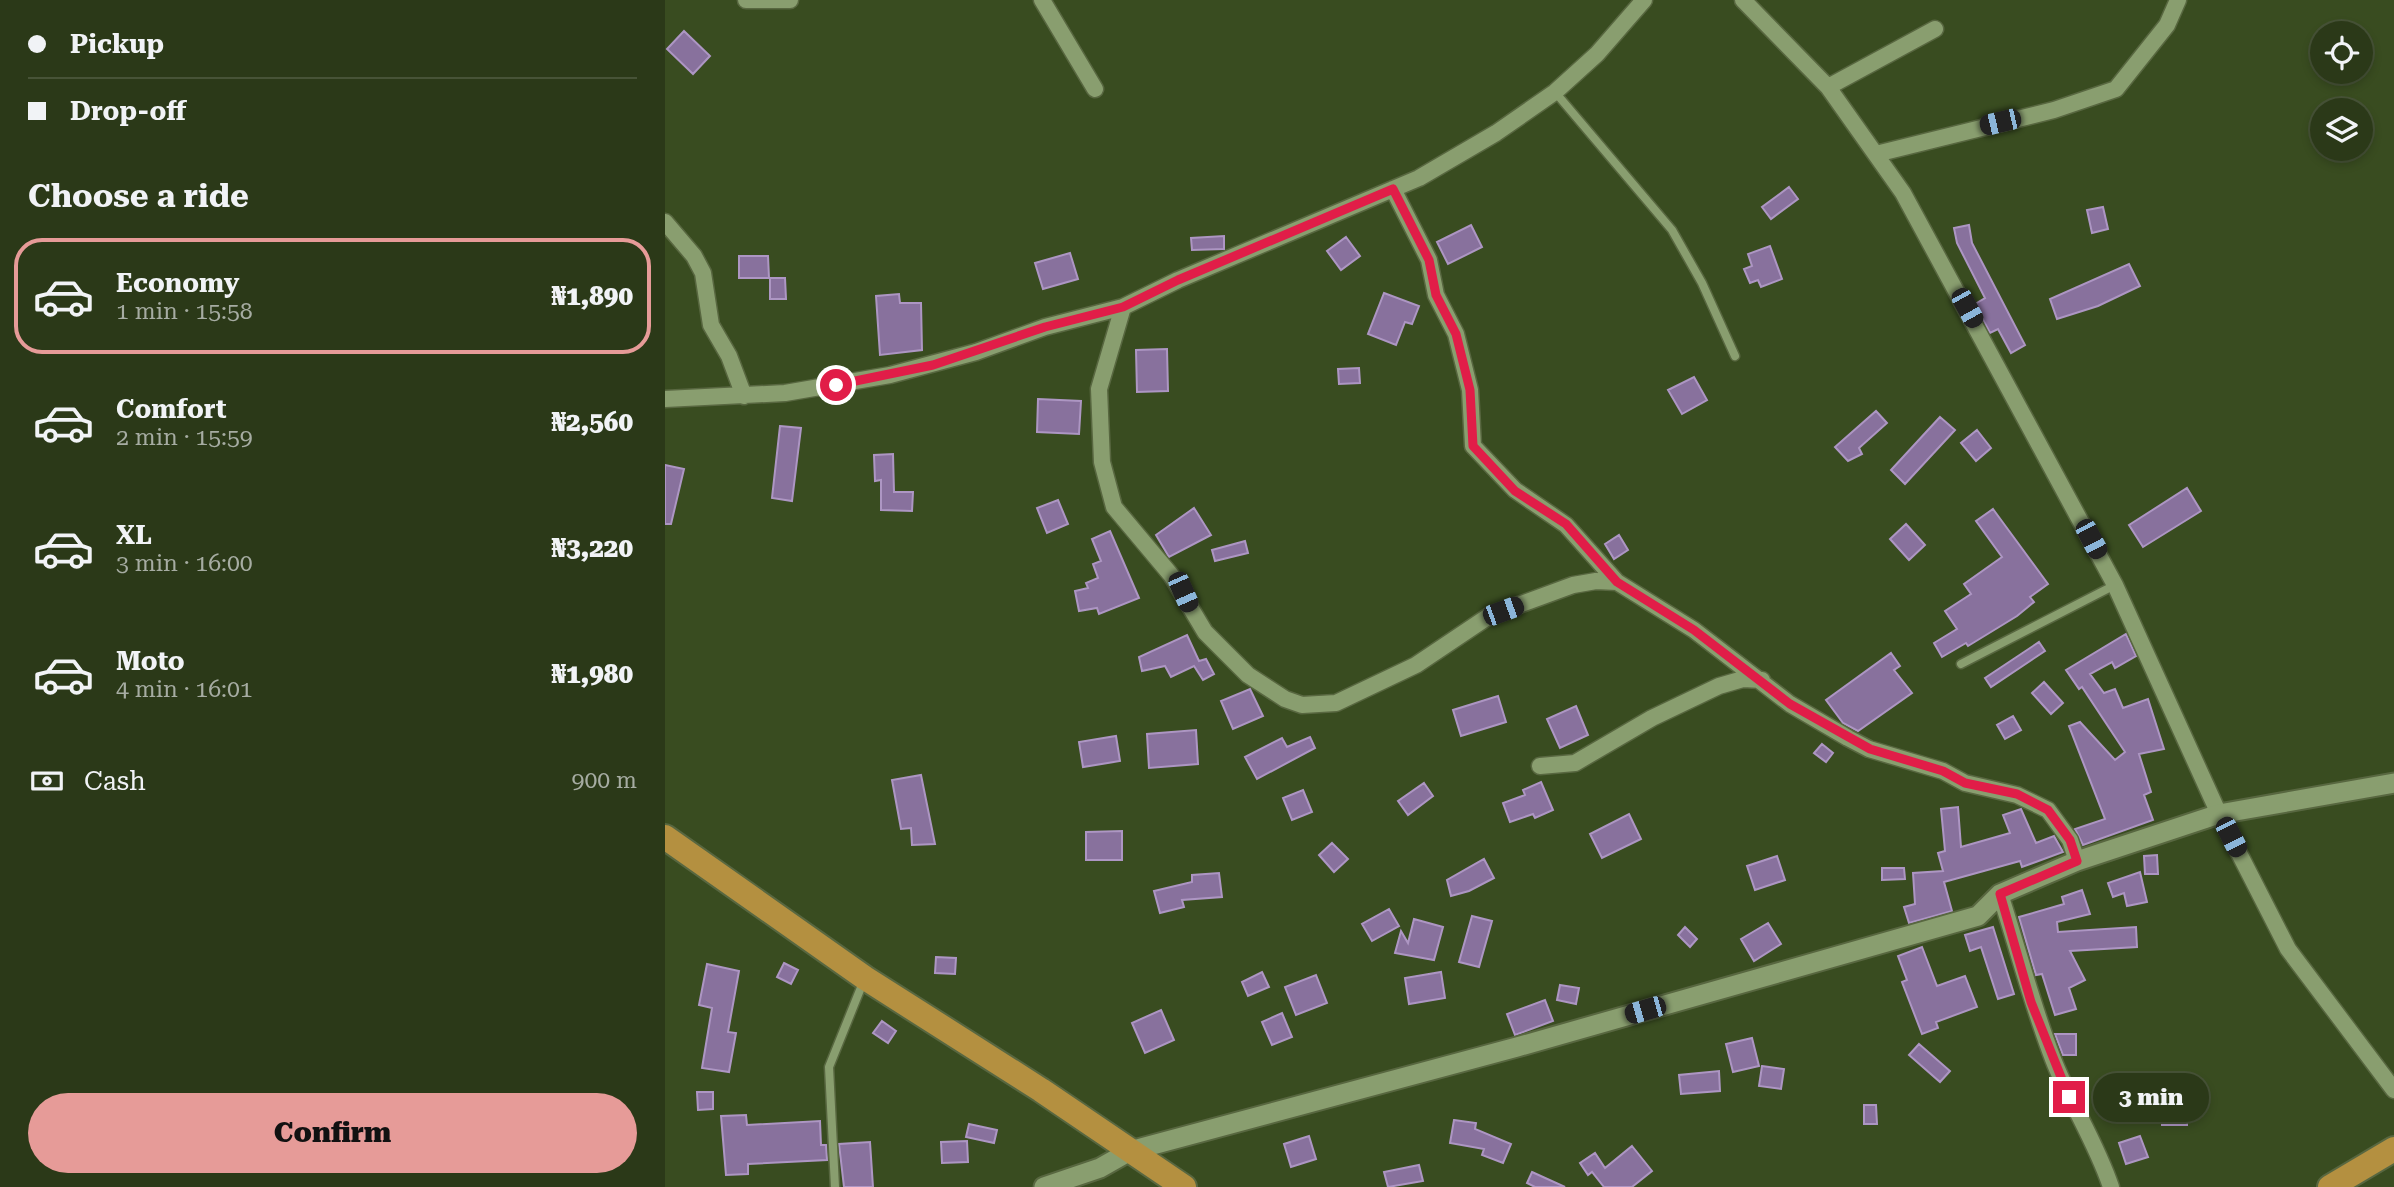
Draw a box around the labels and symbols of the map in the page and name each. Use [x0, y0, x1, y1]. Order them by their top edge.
car [1978, 107, 2023, 137]
car [1948, 285, 1987, 331]
route start [820, 369, 852, 401]
car [2072, 516, 2111, 562]
car [1165, 569, 1202, 615]
car [1480, 594, 1527, 628]
car [2213, 814, 2250, 860]
car [1622, 994, 1669, 1026]
callout: 3 min [2093, 1072, 2209, 1122]
route end [2053, 1081, 2085, 1113]

